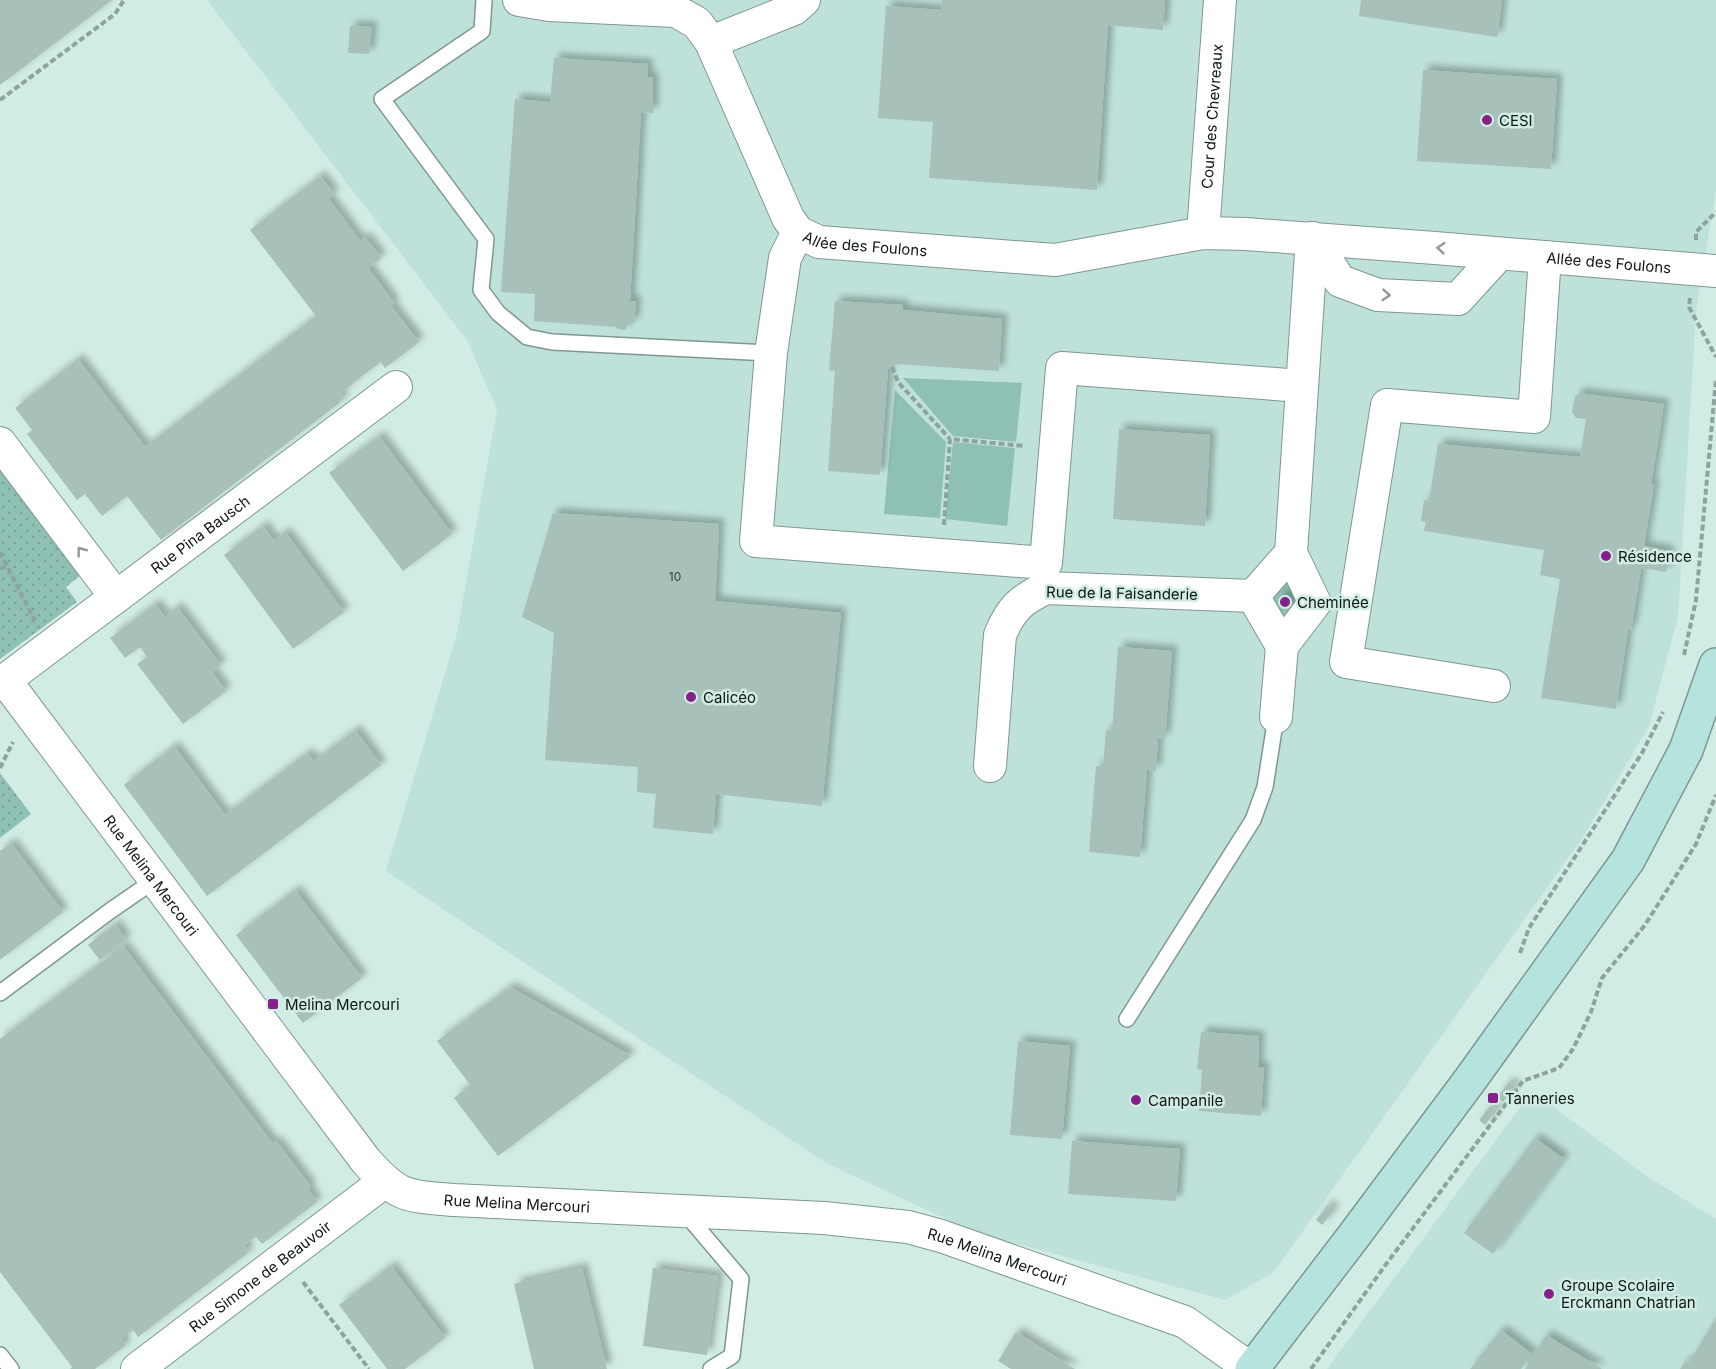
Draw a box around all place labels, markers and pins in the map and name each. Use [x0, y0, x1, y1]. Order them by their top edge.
place label: CESI [1499, 111, 1533, 130]
marker: CESI [1480, 113, 1494, 127]
place label: Résidence [1618, 547, 1692, 566]
marker: Résidence [1599, 549, 1613, 563]
place label: Cheminée [1297, 593, 1369, 612]
marker: Cheminée [1278, 595, 1292, 609]
place label: Calicéo [703, 688, 756, 707]
marker: Calicéo [684, 690, 698, 704]
place label: Melina Mercouri [285, 995, 400, 1014]
marker: Melina Mercouri [266, 997, 280, 1011]
place label: Tanneries [1505, 1089, 1575, 1108]
place label: Campanile [1148, 1091, 1223, 1110]
marker: Tanneries [1486, 1091, 1500, 1105]
marker: Campanile [1129, 1093, 1143, 1107]
place label: Groupe Scolaire Erckmann Chatrian [1561, 1276, 1696, 1312]
marker: Groupe Scolaire Erckmann Chatrian [1542, 1287, 1556, 1301]

